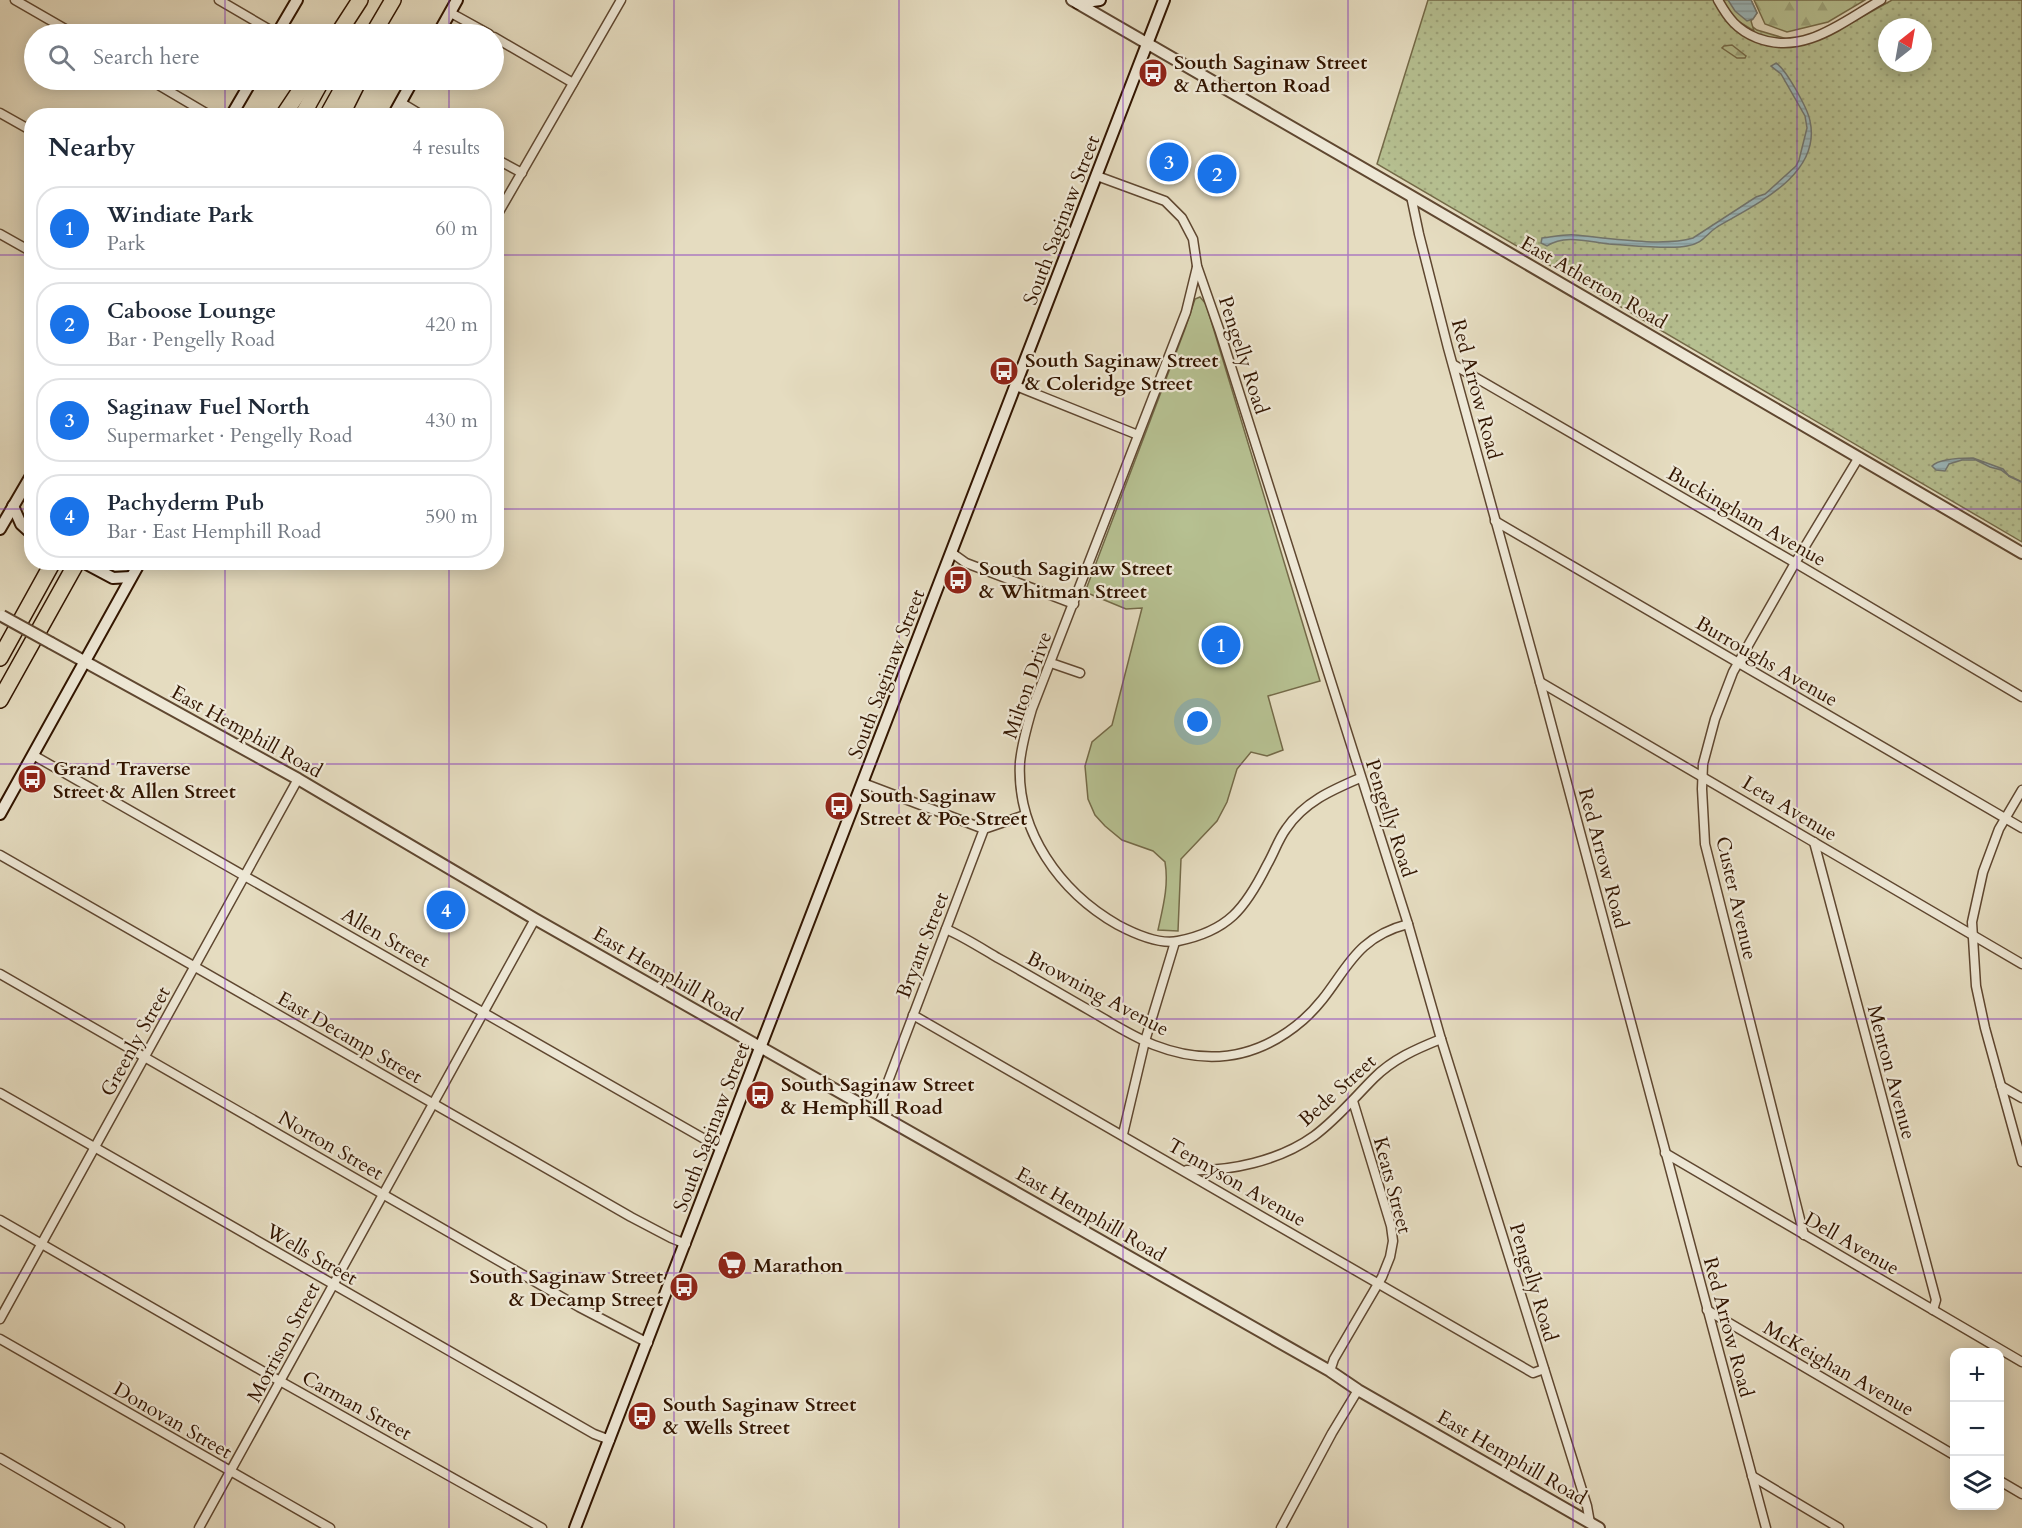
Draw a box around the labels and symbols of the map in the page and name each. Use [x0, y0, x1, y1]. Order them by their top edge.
north arrow [1878, 18, 1932, 72]
place label: South Saginaw Street & Atherton Road [1174, 49, 1367, 99]
bus stop icon: South Saginaw Street & Atherton Road [1137, 57, 1169, 89]
street label: South Saginaw Street [1017, 131, 1106, 309]
pin: 3 [1150, 140, 1188, 184]
pin: 2 [1198, 152, 1236, 196]
street label: East Atherton Road [1516, 229, 1672, 336]
street label: Pengelly Road [1212, 293, 1275, 418]
street label: Red Arrow Road [1445, 316, 1508, 462]
place label: South Saginaw Street & Coleridge Street [1025, 347, 1218, 397]
bus stop icon: South Saginaw Street & Coleridge Street [988, 355, 1020, 387]
street label: Buckingham Avenue [1662, 460, 1831, 573]
place label: South Saginaw Street & Whitman Street [979, 555, 1172, 605]
bus stop icon: South Saginaw Street & Whitman Street [942, 564, 974, 596]
street label: South Saginaw Street [842, 585, 931, 763]
street label: Burroughs Avenue [1691, 610, 1843, 713]
pin: 1 [1202, 622, 1240, 668]
street label: Milton Drive [997, 628, 1058, 742]
street label: East Hemphill Road [166, 679, 327, 784]
your location [1183, 707, 1212, 736]
place label: Grand Traverse Street & Allen Street [53, 755, 236, 805]
street label: Pengelly Road [1359, 756, 1422, 881]
bus stop icon: Grand Traverse Street & Allen Street [16, 763, 48, 795]
street label: Leta Avenue [1737, 769, 1842, 847]
place label: South Saginaw Street & Poe Street [860, 782, 1027, 832]
street label: Red Arrow Road [1572, 785, 1635, 931]
bus stop icon: South Saginaw Street & Poe Street [823, 790, 855, 822]
street label: Custer Avenue [1709, 834, 1764, 962]
pin: 4 [426, 888, 466, 932]
street label: Bryant Street [890, 888, 955, 1002]
street label: Allen Street [336, 901, 436, 974]
street label: East Hemphill Road [588, 921, 748, 1029]
street label: Browning Avenue [1022, 945, 1174, 1042]
street label: Greenly Street [94, 981, 177, 1101]
street label: East Decamp Street [272, 985, 428, 1090]
street label: Menton Avenue [1861, 1002, 1922, 1142]
street label: South Saginaw Street [667, 1038, 756, 1216]
street label: Bede Street [1293, 1048, 1383, 1132]
place label: South Saginaw Street & Hemphill Road [781, 1071, 974, 1121]
bus stop icon: South Saginaw Street & Hemphill Road [744, 1079, 776, 1111]
street label: Norton Street [273, 1104, 389, 1187]
street label: Tennyson Avenue [1162, 1132, 1311, 1233]
street label: Keats Street [1367, 1134, 1419, 1237]
street label: East Hemphill Road [1011, 1161, 1171, 1269]
street label: Dell Avenue [1799, 1205, 1904, 1282]
street label: Wells Street [260, 1217, 363, 1292]
street label: Pengelly Road [1503, 1220, 1564, 1345]
supermarket icon: Marathon [716, 1249, 748, 1281]
place label: Marathon [753, 1252, 843, 1279]
street label: Red Arrow Road [1697, 1254, 1760, 1400]
place label: South Saginaw Street & Decamp Street [470, 1263, 663, 1313]
bus stop icon: South Saginaw Street & Decamp Street [668, 1271, 700, 1303]
street label: Morrison Street [240, 1277, 327, 1407]
street label: McKeighan Avenue [1758, 1314, 1919, 1423]
street label: Carman Street [297, 1364, 417, 1447]
street label: Donovan Street [108, 1376, 238, 1466]
place label: South Saginaw Street & Wells Street [663, 1391, 856, 1441]
bus stop icon: South Saginaw Street & Wells Street [626, 1400, 658, 1432]
street label: East Hemphill Road [1432, 1404, 1592, 1512]

